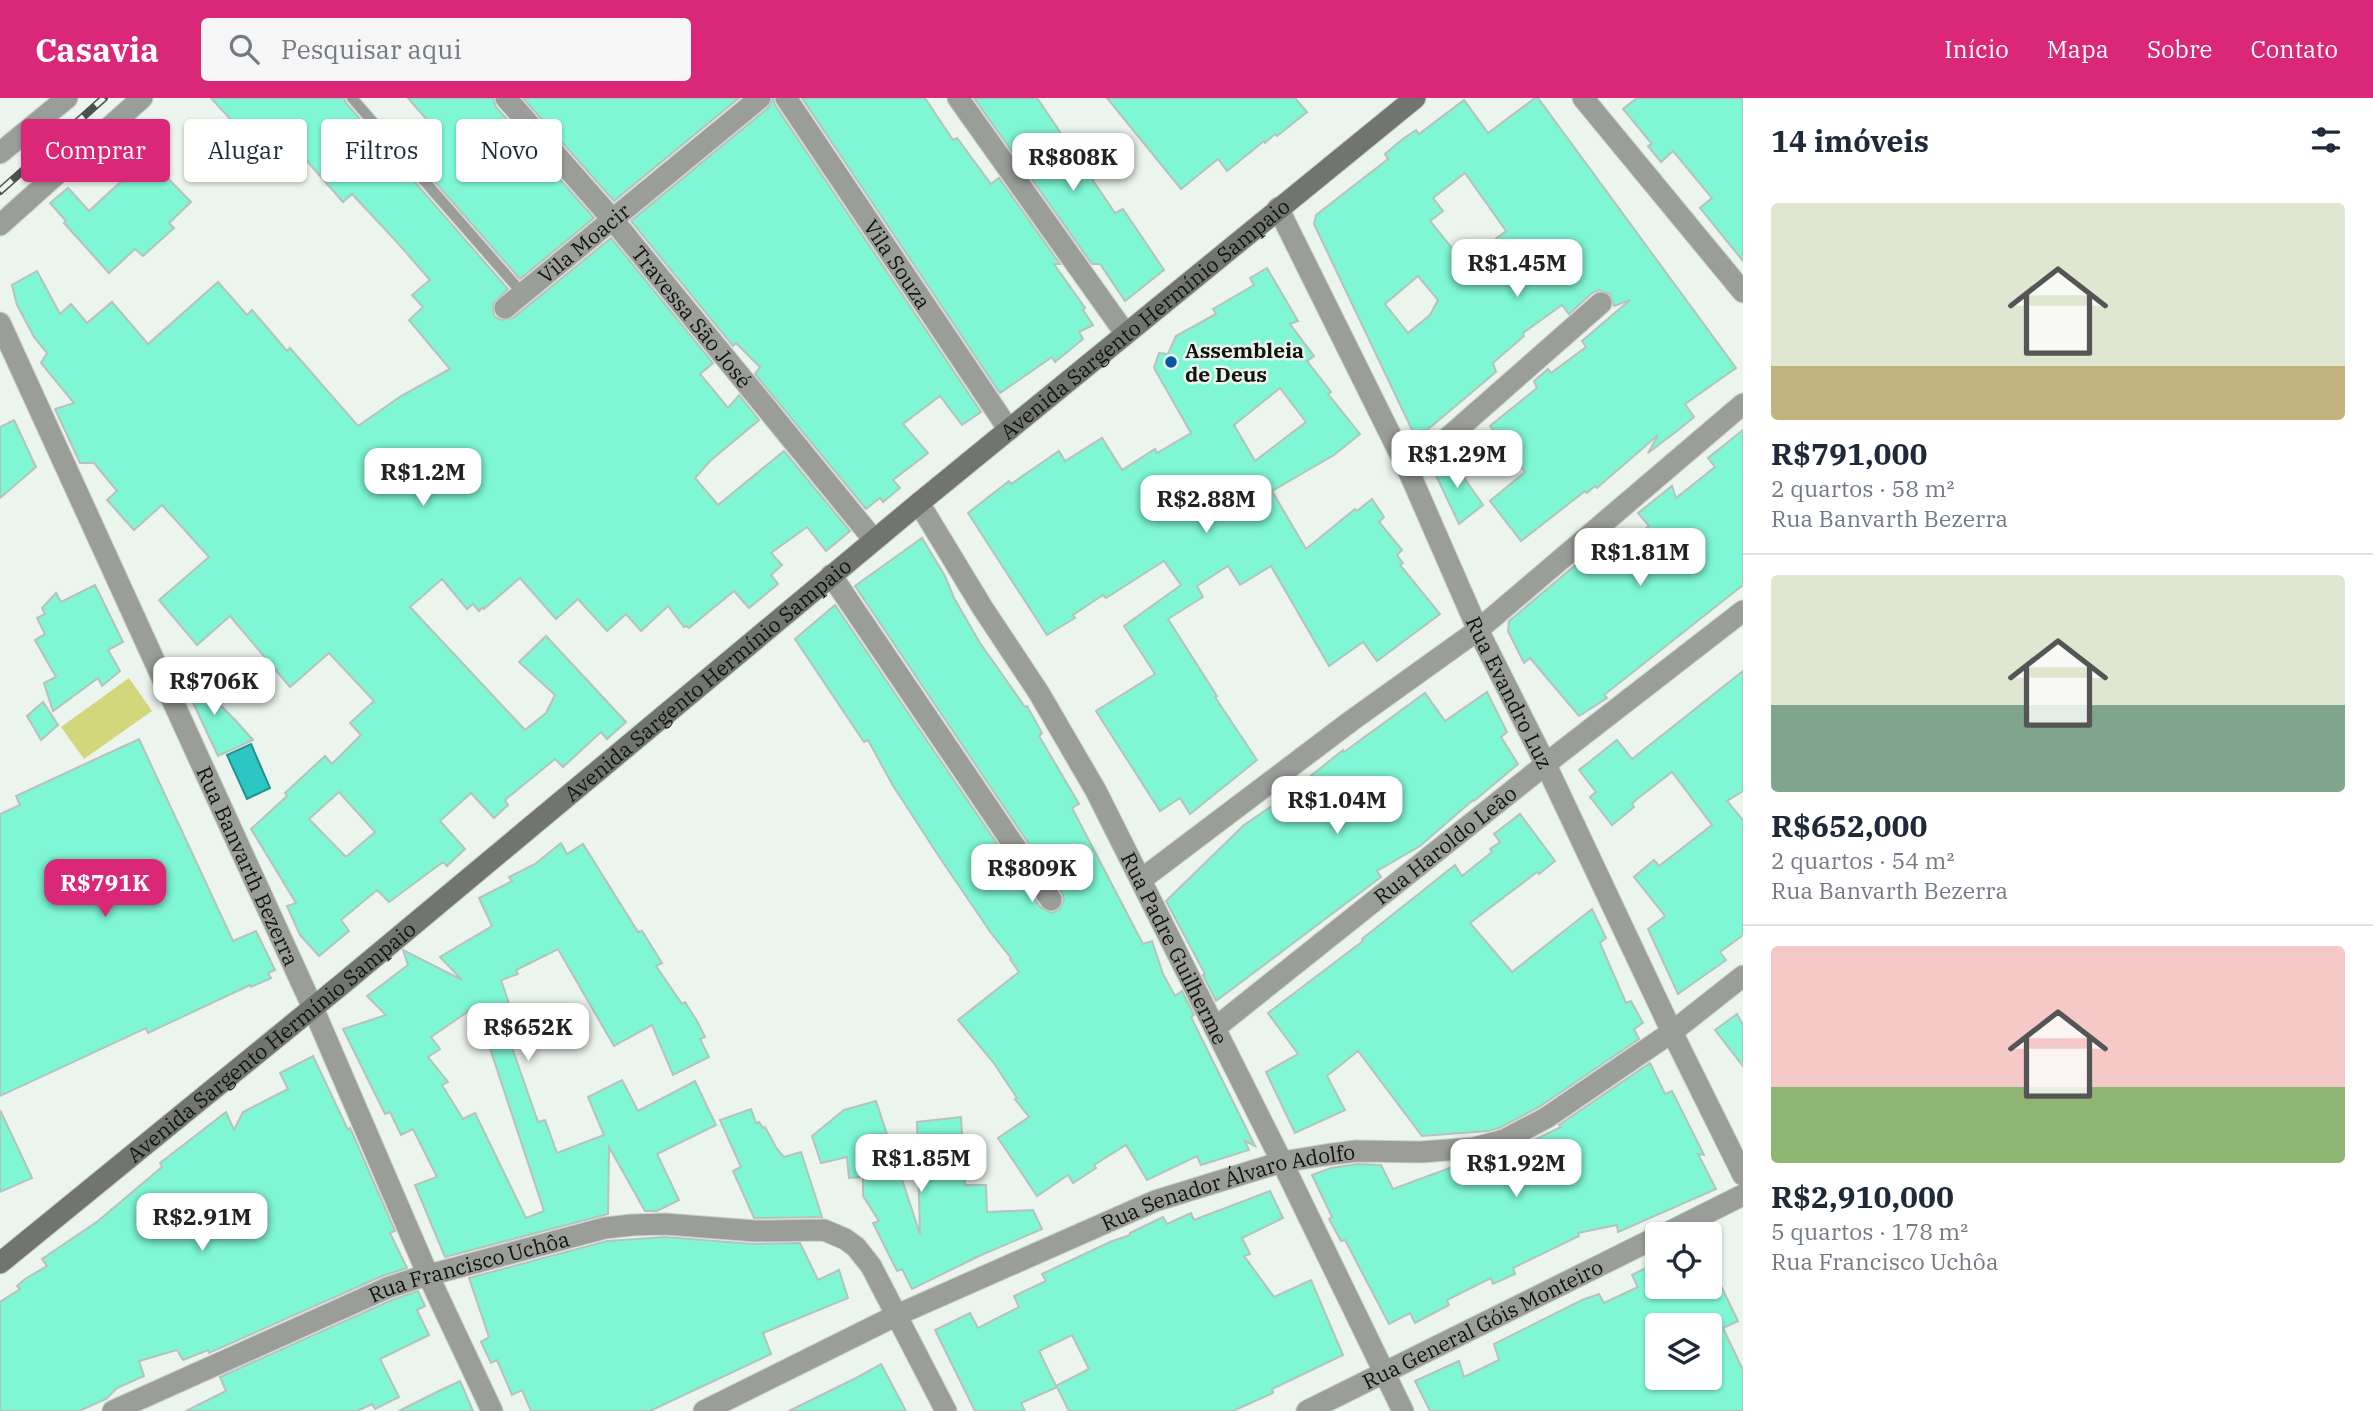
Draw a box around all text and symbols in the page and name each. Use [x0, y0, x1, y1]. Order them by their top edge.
search box [201, 18, 691, 81]
text: Casavia [35, 28, 159, 71]
icon: search [225, 30, 263, 68]
text: Pesquisar aqui [281, 32, 462, 66]
text: Início [1944, 33, 2009, 65]
text: Mapa [2047, 33, 2109, 65]
text: Sobre [2147, 33, 2212, 65]
text: Contato [2250, 33, 2338, 65]
chip: Comprar [21, 119, 170, 182]
chip: Alugar [184, 119, 307, 182]
chip: Filtros [321, 119, 442, 182]
chip: Novo [456, 119, 562, 182]
text: 14 imóveis [1771, 121, 1929, 160]
icon: filters [2307, 121, 2345, 159]
pin: R$808K [1016, 134, 1130, 193]
text: R$808K [1028, 141, 1118, 171]
street label: Avenida Sargento Hermínio Sampaio [994, 192, 1295, 445]
street label: Vila Moacir [532, 196, 636, 289]
street label: Vila Souza [857, 214, 938, 314]
street label: Travessa São José [625, 240, 758, 394]
pin: R$1.45M [1452, 240, 1582, 299]
text: R$1.45M [1467, 247, 1567, 277]
icon: home [1995, 248, 2121, 374]
place label: Assembleia de Deus [1185, 336, 1304, 388]
marker: Assembleia de Deus [1163, 354, 1179, 370]
pin: R$1.29M [1392, 430, 1522, 490]
text: R$791,000 [1771, 434, 1927, 473]
text: R$1.29M [1407, 438, 1507, 468]
pin: R$1.2M [366, 448, 480, 508]
text: R$1.2M [380, 456, 466, 486]
text: 2 quartos · 58 m² [1771, 473, 1954, 503]
pin: R$2.88M [1141, 476, 1271, 535]
text: R$2.88M [1156, 483, 1256, 513]
text: Rua Banvarth Bezerra [1771, 503, 2008, 533]
pin: R$1.81M [1575, 528, 1705, 588]
text: R$1.81M [1590, 536, 1690, 566]
street label: Avenida Sargento Hermínio Sampaio [558, 552, 857, 807]
street label: Rua Evandro Luz [1460, 612, 1560, 773]
icon: home [1995, 620, 2121, 746]
pin: R$706K [157, 658, 271, 717]
text: R$706K [169, 665, 259, 695]
street label: Rua Banvarth Bezerra [190, 762, 306, 970]
pin: R$1.04M [1272, 776, 1402, 836]
street label: Rua Haroldo Leão [1367, 779, 1522, 910]
text: R$1.04M [1287, 784, 1387, 814]
text: R$652,000 [1771, 806, 1927, 845]
pin: R$809K [975, 844, 1089, 904]
text: 2 quartos · 54 m² [1771, 845, 1954, 875]
street label: Rua Padre Guilherme [1115, 847, 1235, 1049]
text: R$809K [987, 852, 1077, 882]
pin: R$791K [48, 860, 162, 919]
text: R$791K [60, 867, 150, 897]
text: Rua Banvarth Bezerra [1771, 875, 2008, 905]
street label: Avenida Sargento Hermínio Sampaio [121, 915, 421, 1168]
icon: home [1995, 991, 2121, 1117]
pin: R$652K [471, 1004, 585, 1063]
text: R$652K [483, 1011, 573, 1041]
pin: R$1.85M [856, 1134, 986, 1194]
street label: Rua Senador Álvaro Adolfo [1097, 1137, 1356, 1237]
pin: R$1.92M [1451, 1140, 1581, 1199]
text: R$1.85M [871, 1142, 971, 1172]
text: R$1.92M [1466, 1147, 1566, 1177]
text: R$2,910,000 [1771, 1177, 1954, 1216]
pin: R$2.91M [137, 1194, 267, 1253]
text: R$2.91M [152, 1201, 252, 1231]
text: 5 quartos · 178 m² [1771, 1216, 1968, 1246]
map controls [1645, 1222, 1722, 1390]
button: locate [1645, 1222, 1722, 1299]
street label: Rua Francisco Uchôa [364, 1224, 572, 1309]
text: Rua Francisco Uchôa [1771, 1246, 1998, 1276]
street label: Rua General Góis Monteiro [1358, 1252, 1608, 1395]
button: layers [1645, 1313, 1722, 1390]

